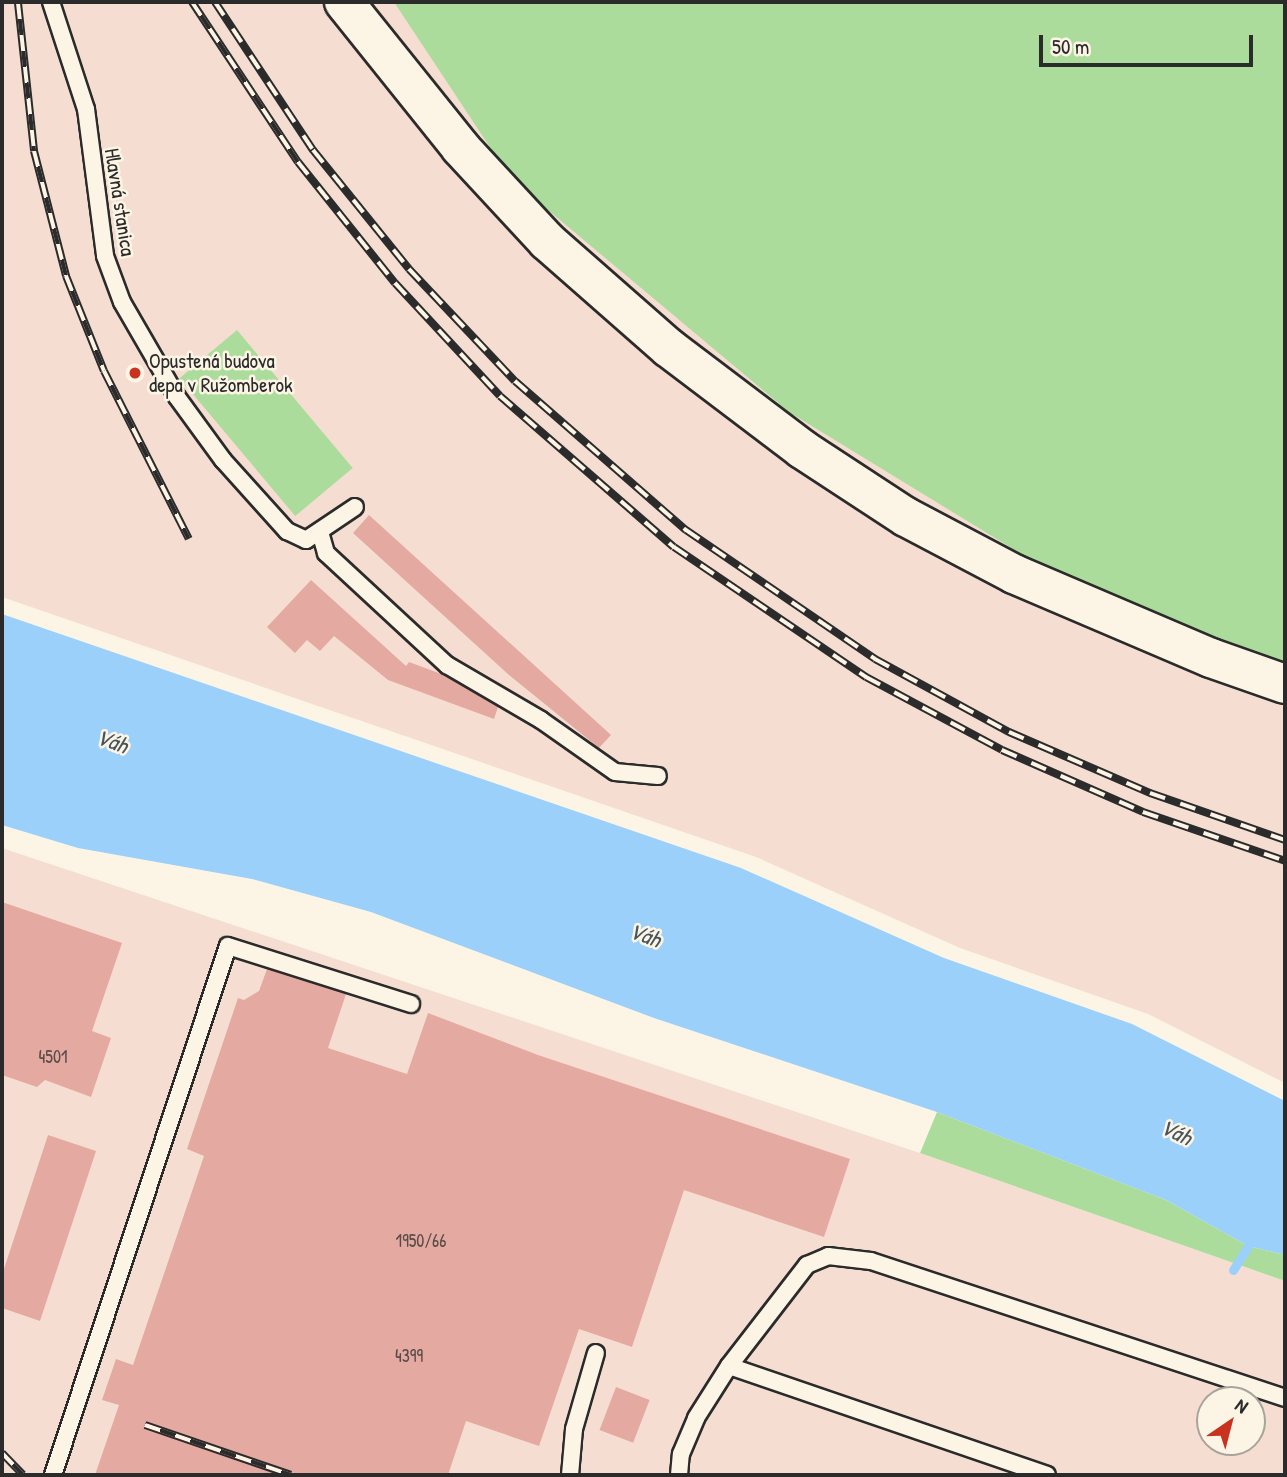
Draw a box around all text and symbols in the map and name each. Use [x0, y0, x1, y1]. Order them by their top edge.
scale bar [1042, 21, 1256, 65]
text: 50 m [1052, 32, 1089, 61]
street label: Hlavná stanica [99, 146, 141, 258]
place label: Opustená budova depa v Ružomberok [149, 348, 293, 398]
marker: Opustená budova depa v Ružomberok [127, 365, 143, 381]
water label: Váh [92, 723, 132, 759]
water label: Váh [625, 917, 665, 953]
house number: 4501 [39, 1046, 67, 1068]
water label: Váh [1156, 1113, 1196, 1151]
house number: 1950/66 [396, 1230, 446, 1252]
house number: 4399 [395, 1345, 423, 1367]
north arrow [1196, 1386, 1266, 1456]
text: N [1230, 1392, 1253, 1419]

